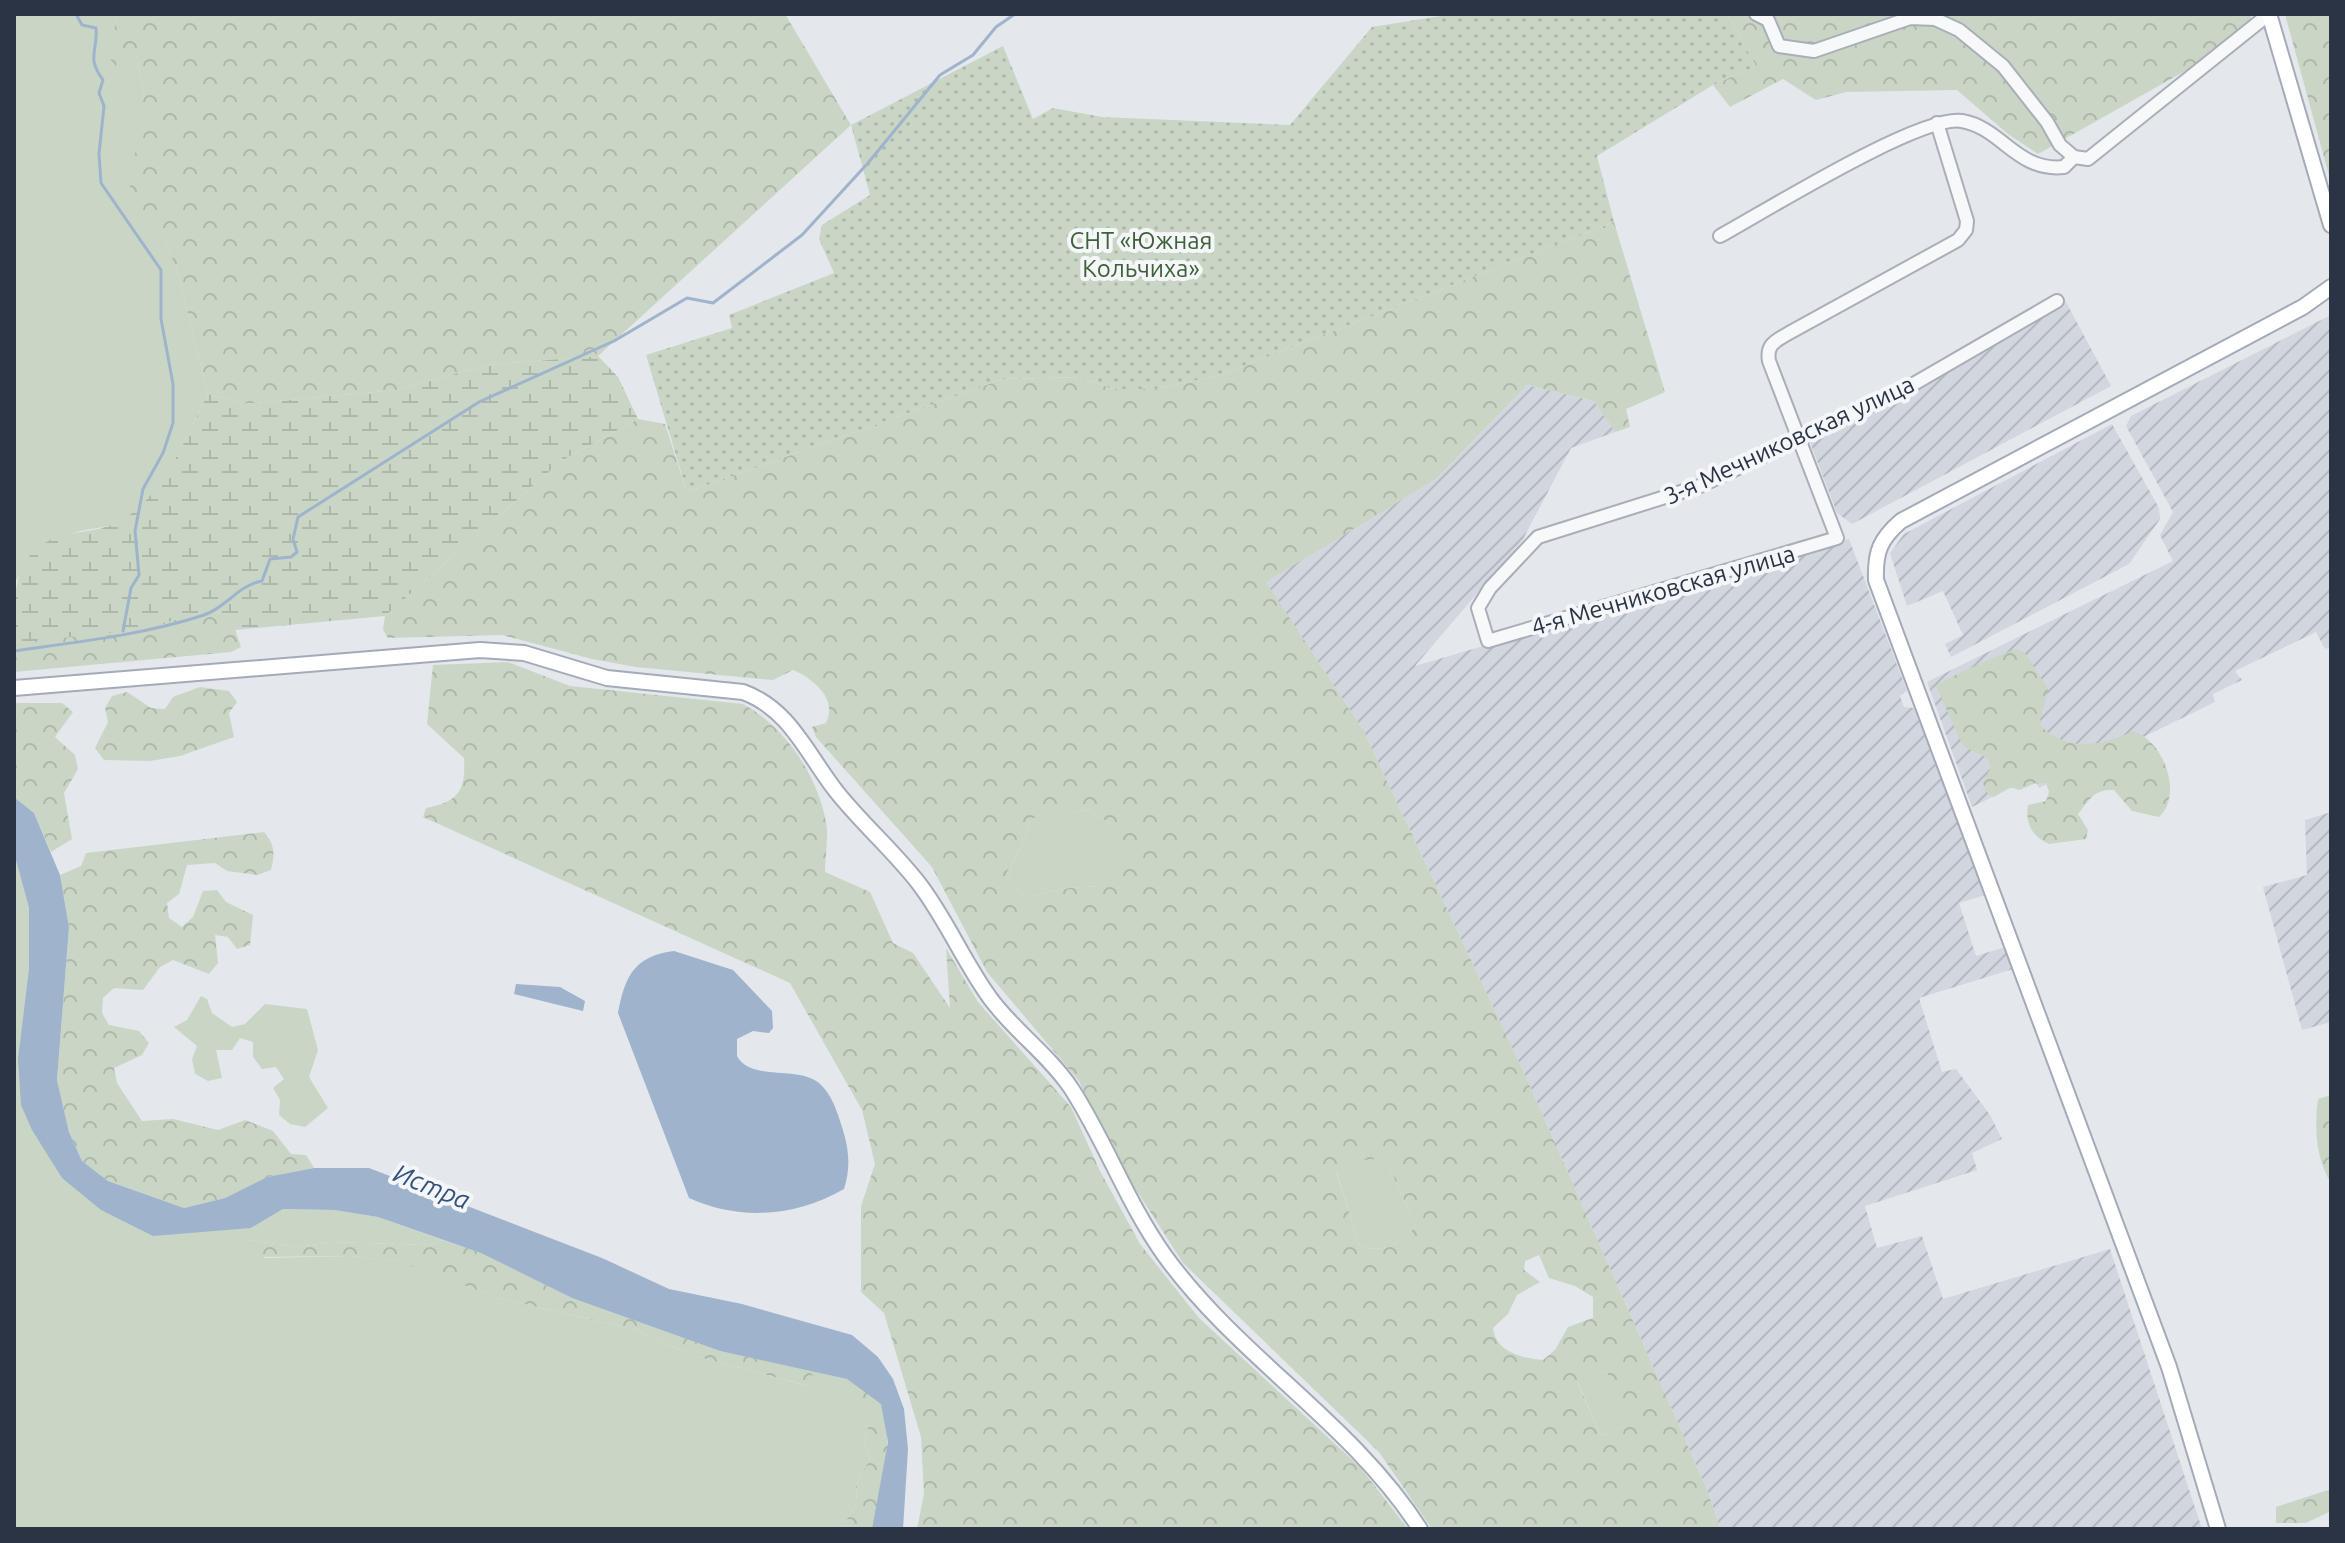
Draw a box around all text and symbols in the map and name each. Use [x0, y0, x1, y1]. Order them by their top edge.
park label: СНТ «Южная Кольчиха» [1069, 227, 1213, 282]
street label: 3-я Мечниковская улица [1660, 370, 1918, 510]
street label: 4-я Мечниковская улица [1528, 539, 1798, 641]
water label: Истра [390, 1158, 474, 1214]

